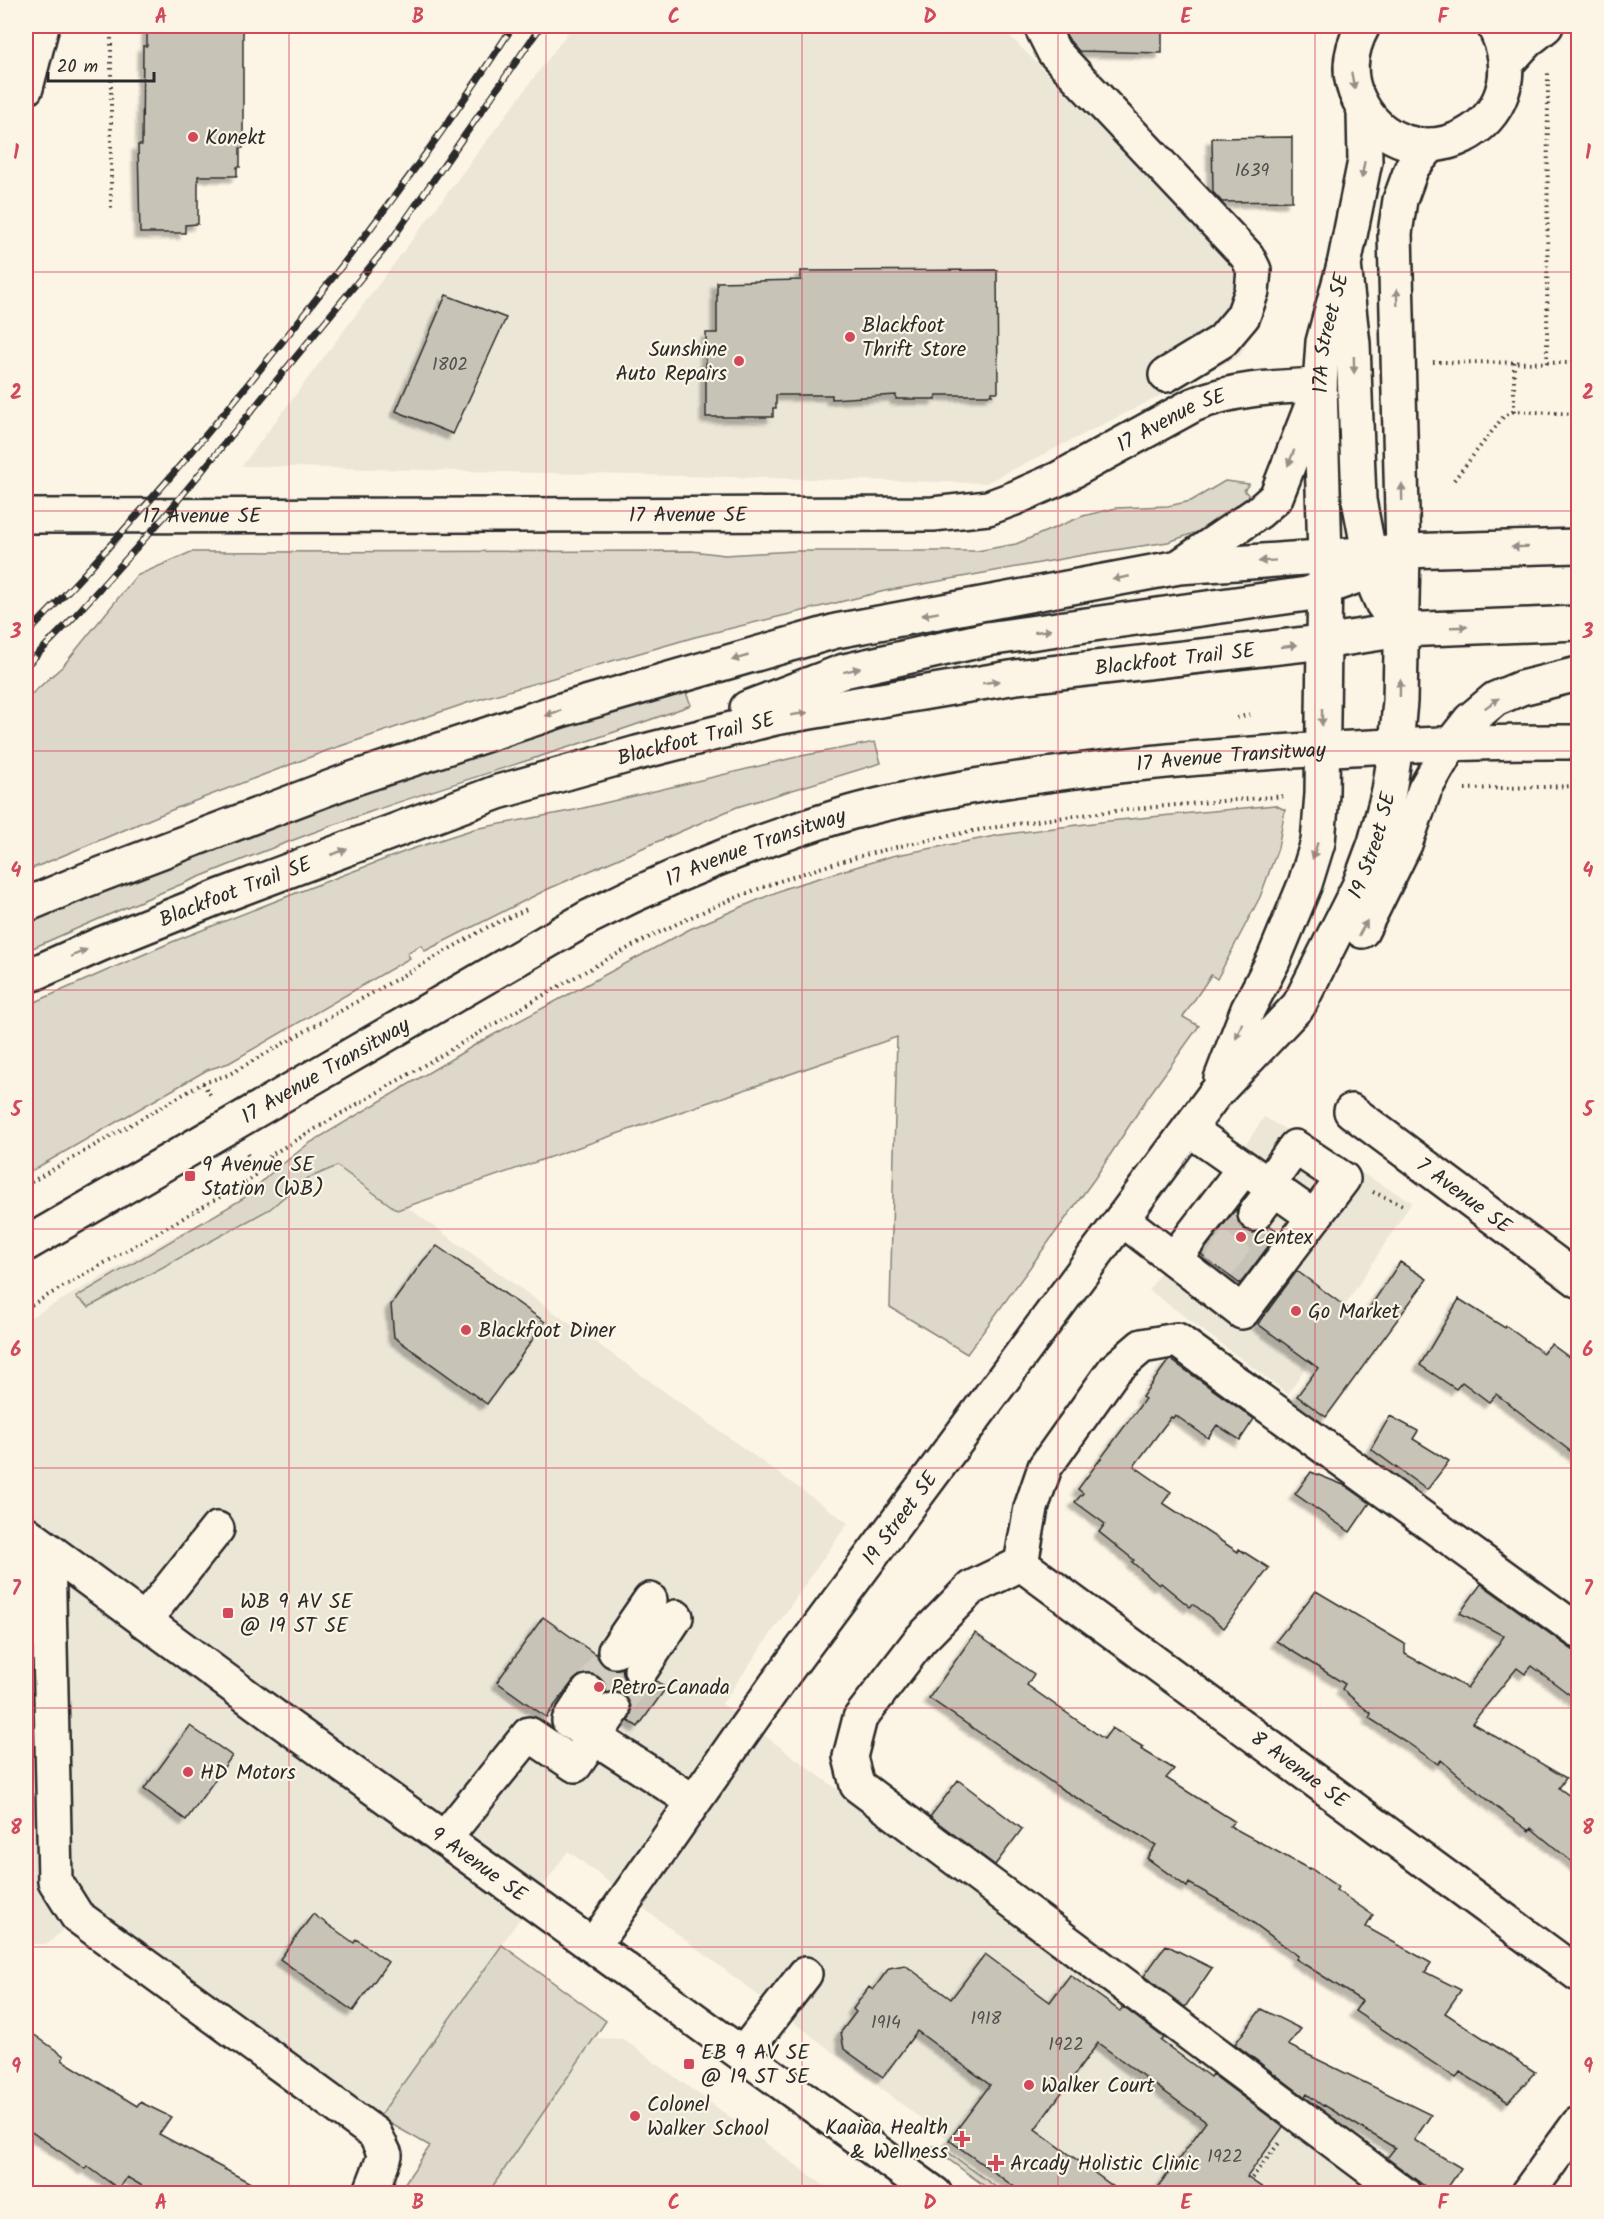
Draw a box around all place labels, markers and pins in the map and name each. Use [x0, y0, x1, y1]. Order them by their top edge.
place label: Konekt [205, 122, 266, 155]
marker: Konekt [186, 130, 200, 144]
place label: Blackfoot Thrift Store [862, 310, 967, 367]
marker: Blackfoot Thrift Store [843, 330, 857, 344]
place label: Sunshine Auto Repairs [616, 334, 728, 391]
marker: Sunshine Auto Repairs [732, 354, 746, 368]
place label: 9 Avenue SE Station (WB) [202, 1149, 324, 1206]
marker: 9 Avenue SE Station (WB) [183, 1169, 197, 1183]
place label: Centex [1253, 1222, 1314, 1255]
marker: Centex [1234, 1230, 1248, 1244]
place label: Go Market [1308, 1296, 1400, 1329]
marker: Go Market [1289, 1304, 1303, 1318]
place label: Blackfoot Diner [478, 1315, 616, 1348]
marker: Blackfoot Diner [459, 1323, 473, 1337]
place label: WB 9 AV SE @ 19 ST SE [240, 1586, 353, 1643]
marker: WB 9 AV SE @ 19 ST SE [221, 1606, 235, 1620]
place label: Petro-Canada [611, 1672, 730, 1705]
marker: Petro-Canada [592, 1680, 606, 1694]
place label: HD Motors [200, 1757, 296, 1790]
marker: HD Motors [181, 1765, 195, 1779]
place label: EB 9 AV SE @ 19 ST SE [701, 2037, 810, 2094]
marker: EB 9 AV SE @ 19 ST SE [682, 2057, 696, 2071]
place label: Walker Court [1041, 2070, 1155, 2103]
marker: Walker Court [1022, 2078, 1036, 2092]
place label: Colonel Walker School [647, 2089, 769, 2146]
marker: Colonel Walker School [628, 2109, 642, 2123]
place label: Kaaiaa Health & Wellness [825, 2112, 948, 2169]
marker: Kaaiaa Health & Wellness [953, 2130, 971, 2148]
place label: Arcady Holistic Clinic [1010, 2148, 1199, 2181]
marker: Arcady Holistic Clinic [987, 2154, 1005, 2172]

